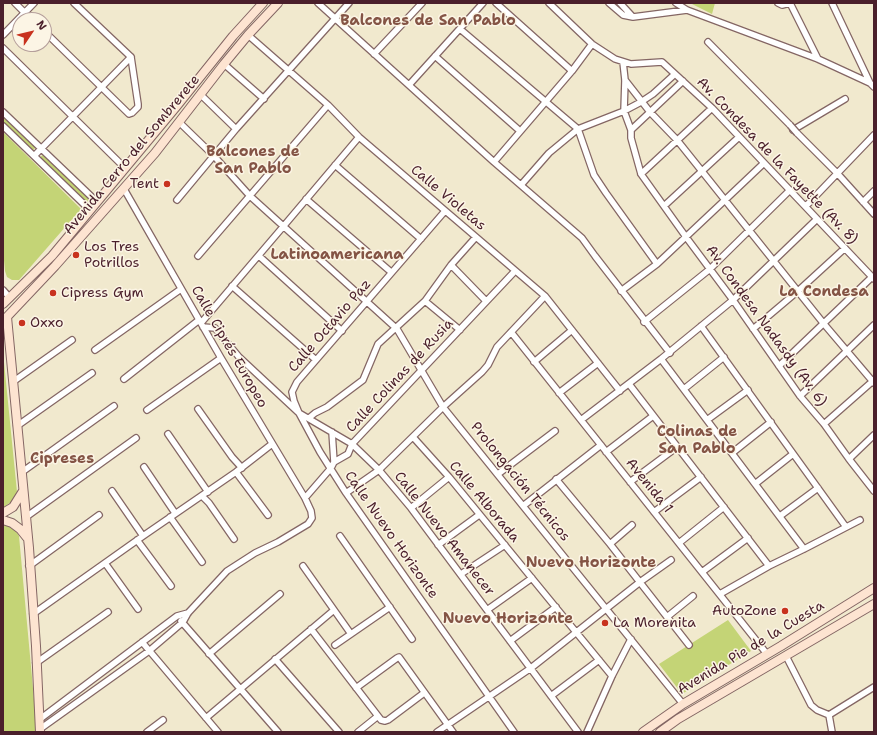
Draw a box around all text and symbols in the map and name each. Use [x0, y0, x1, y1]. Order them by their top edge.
north arrow [12, 12, 52, 52]
district label: Balcones de San Pablo [340, 12, 516, 30]
text: N [33, 18, 50, 33]
street label: Avenida Cerro del Sombrerete [60, 72, 204, 238]
street label: Av. Condesa de la Fayette (Av. 8) [693, 74, 861, 248]
district label: Balcones de San Pablo [206, 143, 300, 178]
street label: Calle Violetas [407, 162, 489, 234]
place label: Tent [130, 176, 159, 192]
marker: Tent [162, 179, 172, 189]
place label: Los Tres Potrillos [84, 239, 139, 272]
street label: Av. Condesa Nadasdy (Av. 6) [702, 242, 830, 410]
district label: Latinoamericana [271, 246, 403, 264]
marker: Los Tres Potrillos [71, 250, 81, 260]
street label: Calle Octavio Paz [285, 276, 375, 376]
street label: Calle Ciprés Europeo [187, 283, 271, 411]
district label: La Condesa [779, 283, 869, 301]
place label: Cipress Gym [61, 285, 144, 301]
marker: Cipress Gym [48, 288, 58, 298]
place label: Oxxo [30, 315, 63, 331]
street label: Calle Colinas de Rusia [343, 316, 457, 436]
marker: Oxxo [17, 318, 27, 328]
street label: Prolongación Técnicos [467, 419, 573, 545]
district label: Colinas de San Pablo [657, 423, 737, 458]
district label: Cipreses [30, 450, 94, 468]
street label: Avenida 1 [622, 455, 676, 517]
street label: Calle Alborada [445, 458, 523, 546]
street label: Calle Nuevo Horizonte [341, 468, 441, 602]
street label: Calle Nuevo Amanecer [390, 469, 498, 599]
district label: Nuevo Horizonte [526, 554, 656, 572]
street label: Avenida Pie de la Cuesta [675, 597, 827, 699]
place label: AutoZone [712, 603, 777, 619]
marker: AutoZone [780, 606, 790, 616]
district label: Nuevo Horizonte [443, 610, 573, 628]
place label: La Morenita [613, 615, 696, 631]
marker: La Morenita [600, 618, 610, 628]

